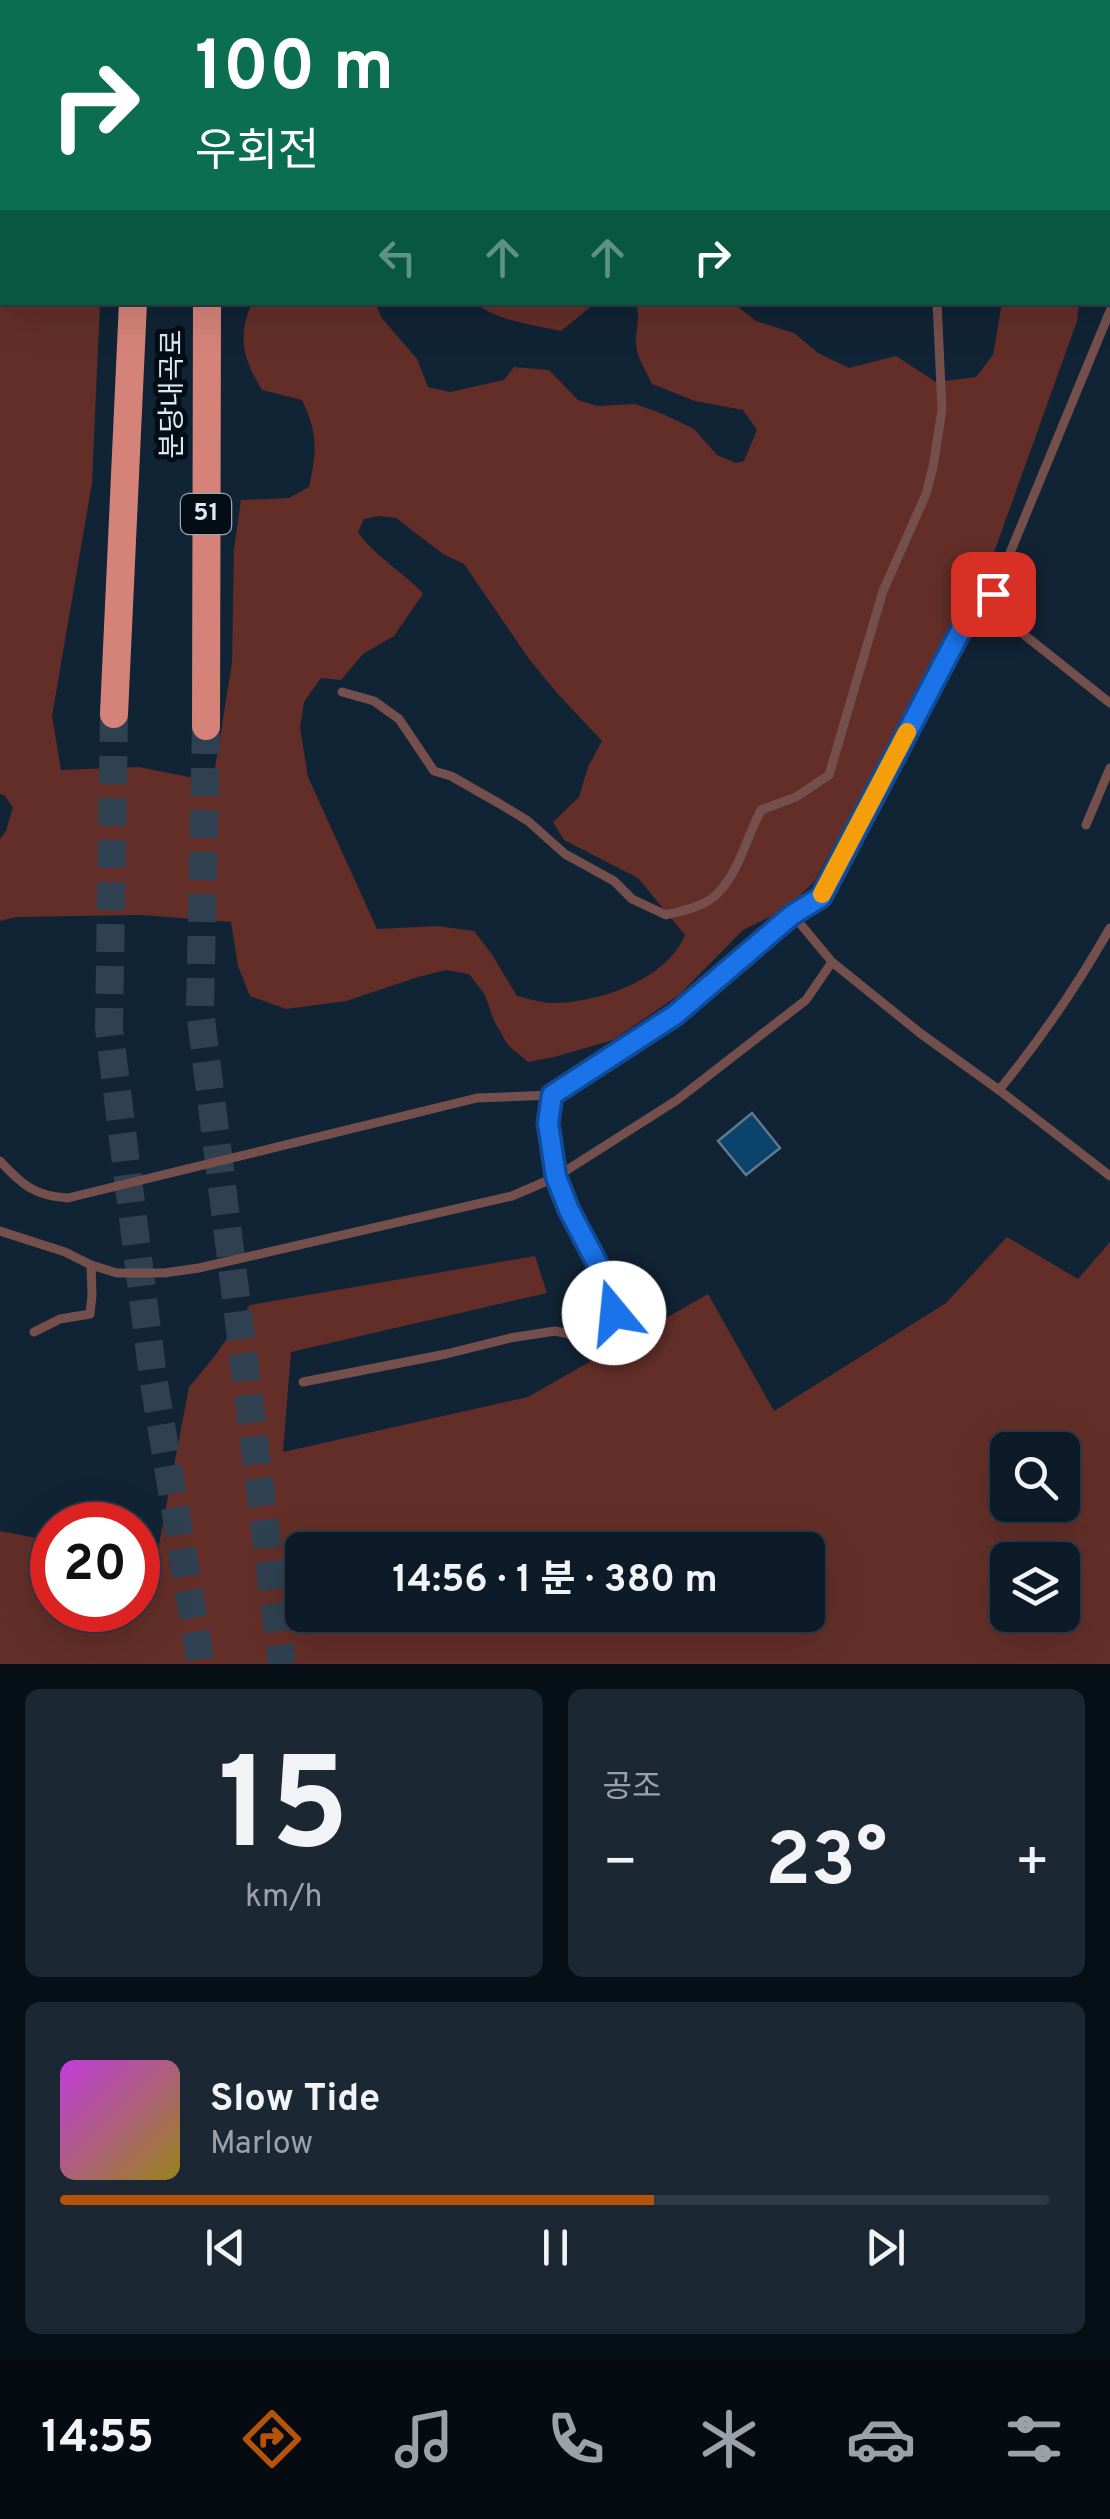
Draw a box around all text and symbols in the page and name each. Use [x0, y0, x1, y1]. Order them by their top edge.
text: 100 m [195, 26, 394, 115]
icon: right [30, 40, 160, 170]
text: 우회전 [195, 125, 319, 182]
icon: left [370, 230, 425, 285]
icon: ahead [475, 230, 530, 285]
icon: ahead [580, 230, 635, 285]
icon: right [685, 230, 740, 285]
street label: 분당내곡로 [156, 330, 192, 458]
road number: 51 [181, 494, 231, 534]
pin [951, 552, 1036, 637]
icon: arrive [966, 567, 1021, 622]
position arrow [562, 1261, 666, 1365]
map controls [990, 1432, 1080, 1632]
button: search [990, 1432, 1080, 1522]
speed limit sign: 20 [30, 1502, 160, 1632]
button: layers [990, 1542, 1080, 1632]
text: 14:56 · 1 분 · 380 m [392, 1557, 718, 1606]
text: 15 [218, 1730, 349, 1895]
text: 공조 [603, 1769, 661, 1809]
text: 23° [765, 1817, 887, 1912]
text: − [603, 1830, 638, 1900]
text: + [1015, 1830, 1050, 1900]
text: km/h [245, 1878, 323, 1918]
text: Slow Tide [210, 2076, 380, 2125]
text: Marlow [210, 2125, 313, 2165]
icon: previous [198, 2220, 253, 2275]
icon: pause [528, 2220, 583, 2275]
icon: next [858, 2220, 913, 2275]
icon: directions [237, 2404, 307, 2474]
icon: music [389, 2404, 459, 2474]
icon: phone [541, 2404, 611, 2474]
icon: climate [694, 2404, 764, 2474]
icon: car [846, 2404, 916, 2474]
icon: filters [999, 2404, 1069, 2474]
text: 14:55 [41, 2411, 154, 2468]

